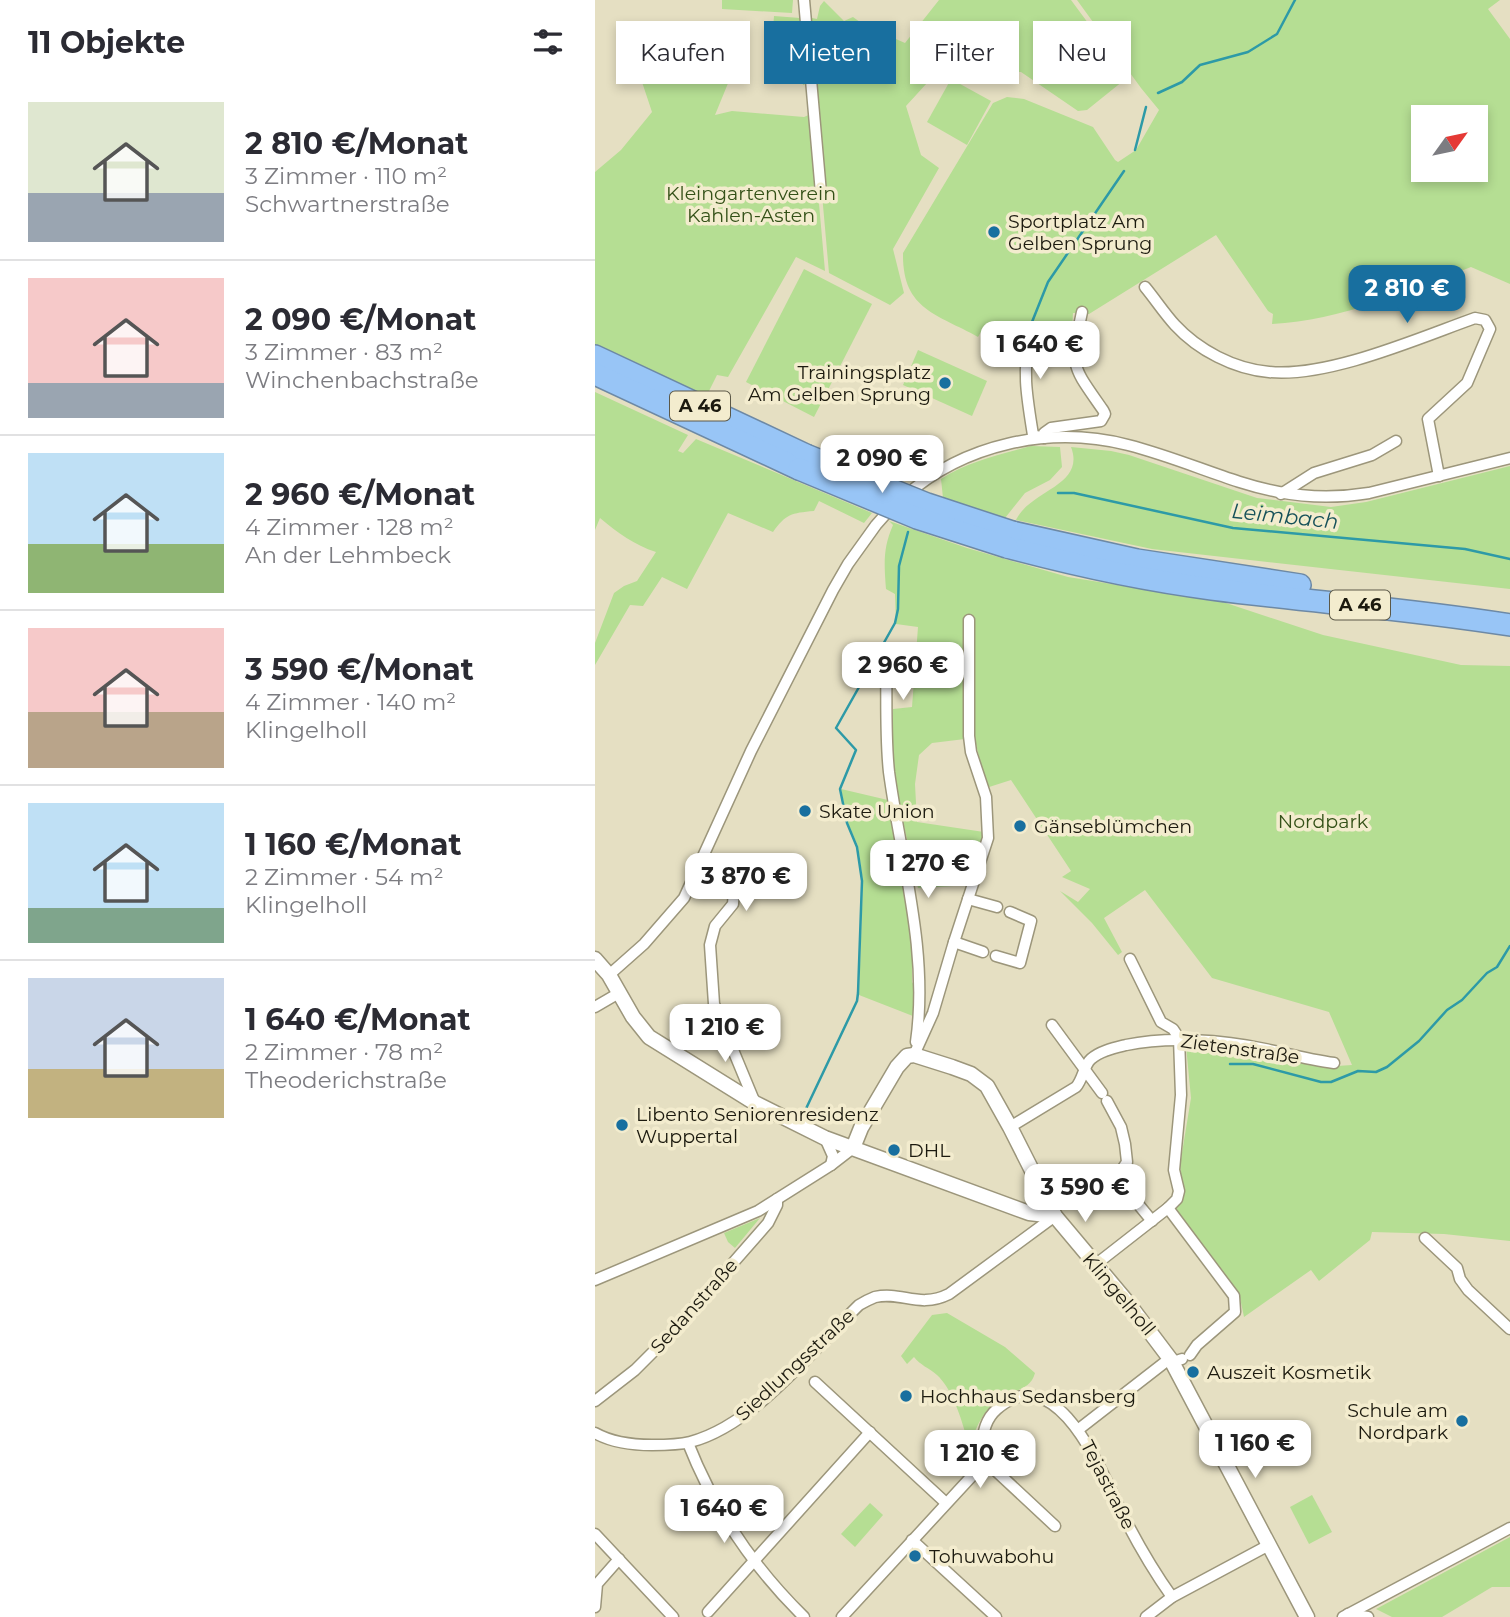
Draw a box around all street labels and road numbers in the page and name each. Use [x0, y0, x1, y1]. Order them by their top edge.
road number: A 46 [670, 392, 730, 420]
road number: A 46 [1330, 590, 1390, 620]
street label: Zietenstraße [1179, 1029, 1301, 1069]
street label: Klingelholl [1078, 1248, 1160, 1340]
street label: Sedanstraße [646, 1254, 742, 1358]
street label: Siedlungsstraße [731, 1304, 859, 1426]
street label: Tejastraße [1076, 1437, 1140, 1533]

